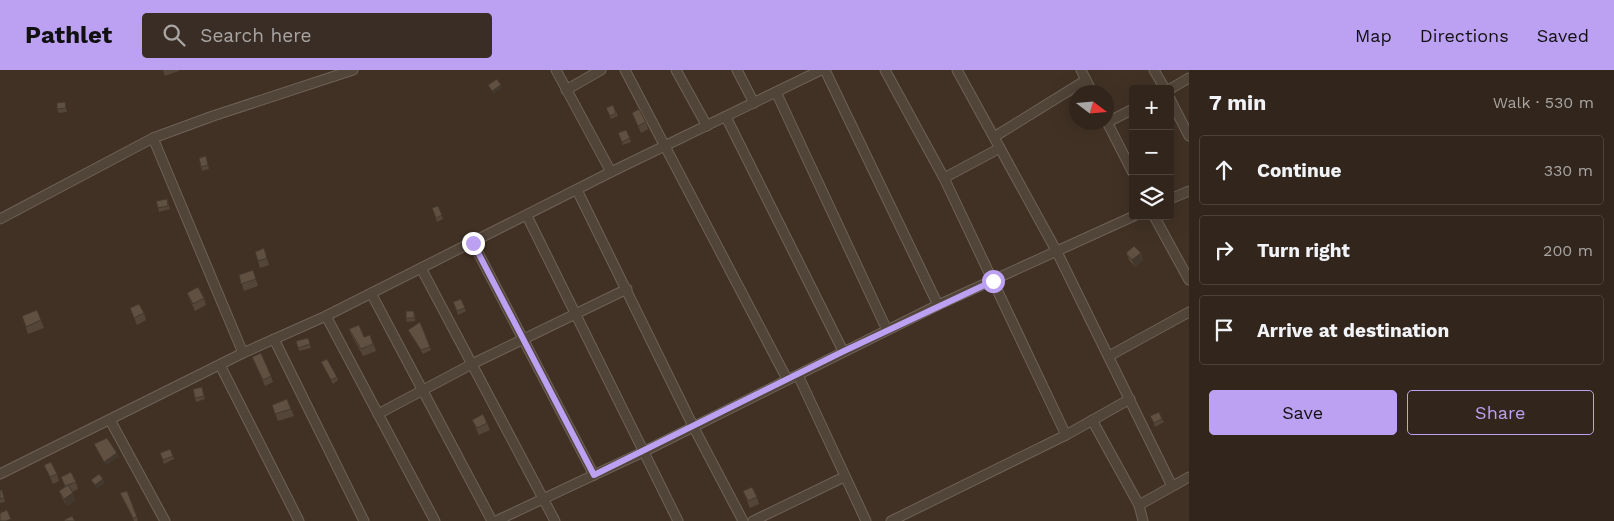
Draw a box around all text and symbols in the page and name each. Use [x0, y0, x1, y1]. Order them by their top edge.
search box [142, 13, 492, 58]
text: Pathlet [25, 21, 112, 49]
icon: search [160, 21, 188, 49]
text: Search here [200, 24, 312, 47]
text: Map [1355, 25, 1392, 46]
text: Directions [1420, 25, 1509, 46]
text: Saved [1537, 25, 1589, 46]
north arrow [1069, 85, 1114, 130]
map controls [1129, 85, 1174, 220]
button: + [1129, 85, 1174, 130]
text: 7 min [1209, 90, 1266, 115]
text: Walk · 530 m [1493, 93, 1594, 112]
button: − [1129, 130, 1174, 175]
icon: ahead [1210, 156, 1238, 184]
text: Continue [1257, 159, 1341, 182]
text: 330 m [1544, 161, 1593, 180]
button: layers [1129, 175, 1174, 220]
route end [462, 232, 485, 255]
icon: right [1210, 236, 1238, 264]
text: Turn right [1257, 239, 1350, 262]
text: 200 m [1543, 241, 1593, 260]
route start [982, 270, 1005, 293]
icon: arrive [1210, 316, 1238, 344]
text: Arrive at destination [1257, 319, 1449, 342]
button: Save [1209, 390, 1397, 435]
button: Share [1407, 390, 1594, 435]

